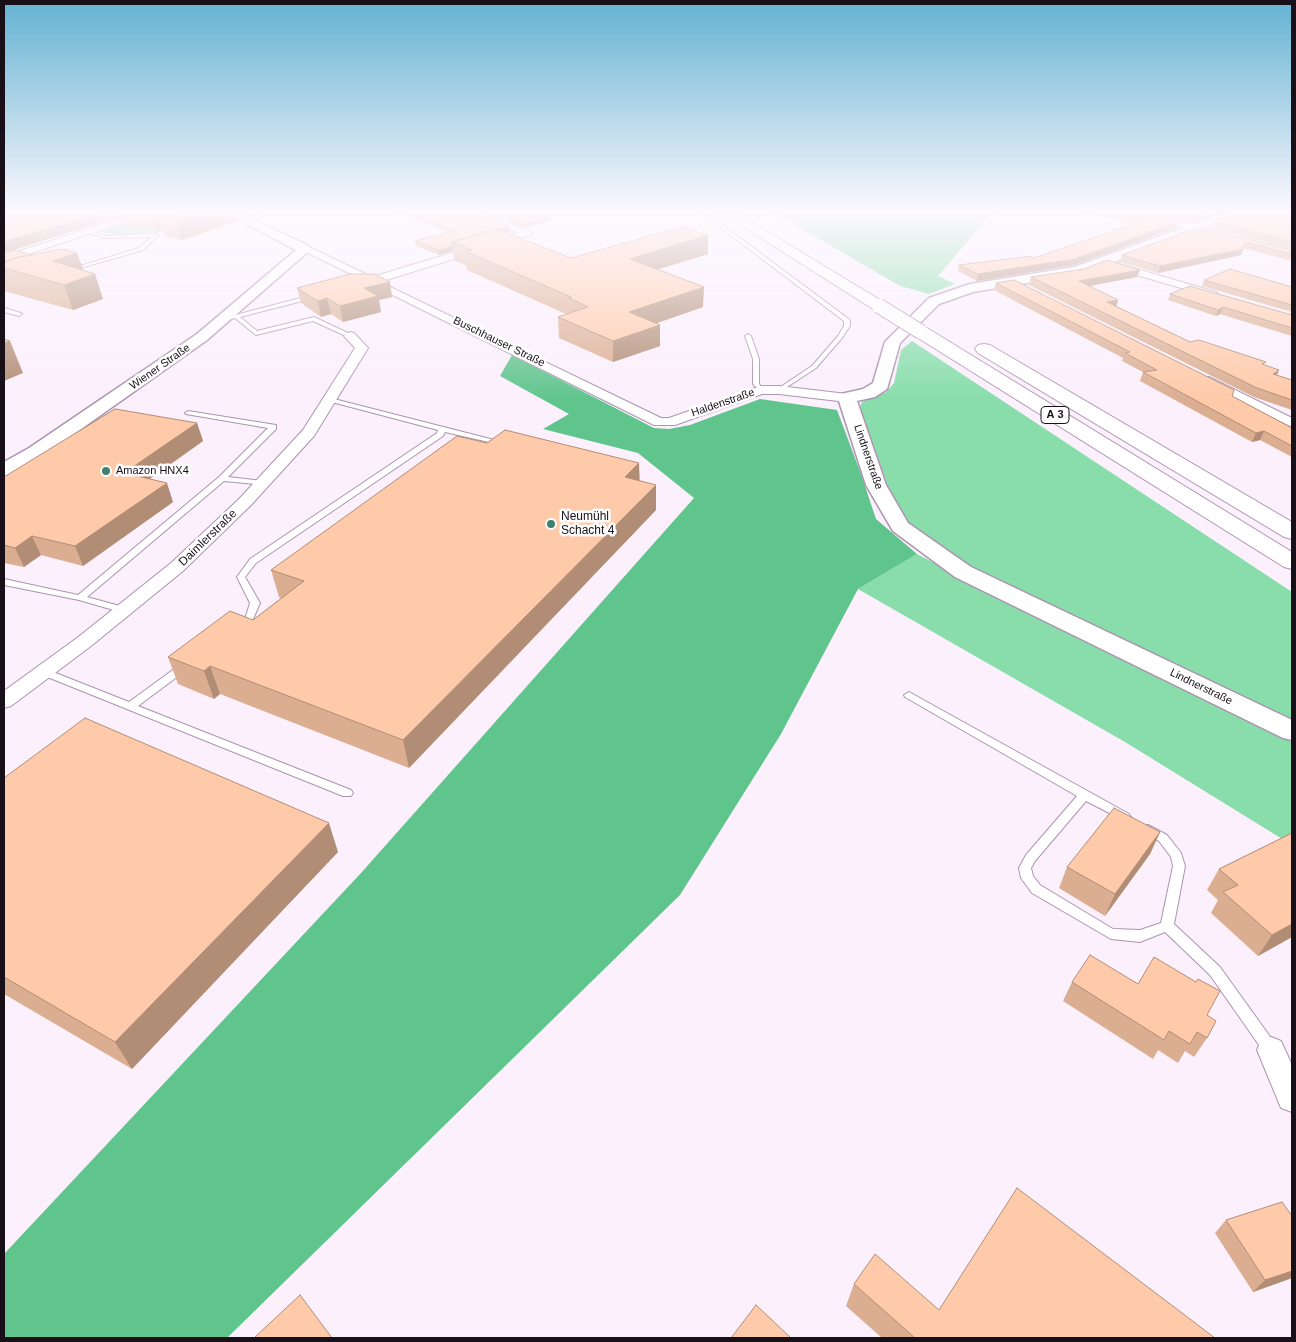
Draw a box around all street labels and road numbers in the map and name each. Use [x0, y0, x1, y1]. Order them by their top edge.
street label: Buschhauser Straße [451, 314, 547, 370]
street label: Wiener Straße [127, 341, 193, 393]
street label: Haldenstraße [690, 386, 756, 420]
road number: A 3 [1041, 406, 1069, 424]
street label: Lindnerstraße [851, 423, 885, 491]
street label: Daimlerstraße [176, 507, 240, 569]
street label: Lindnerstraße [1168, 666, 1234, 708]

